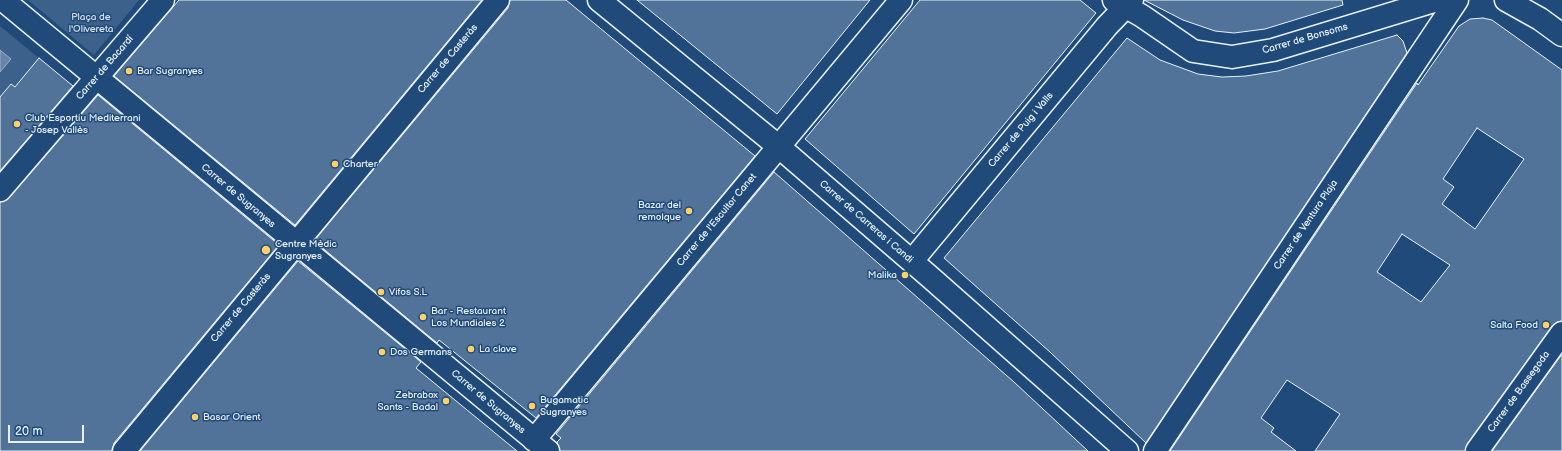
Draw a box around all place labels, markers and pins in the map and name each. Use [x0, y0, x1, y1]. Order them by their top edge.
place label: Bar Sugranyes [137, 65, 203, 77]
marker: Bar Sugranyes [124, 66, 134, 76]
place label: Club Esportiu Mediterrani - Josep Vallès [25, 112, 141, 136]
marker: Club Esportiu Mediterrani - Josep Vallès [12, 119, 22, 129]
place label: Charter [343, 158, 377, 170]
marker: Charter [330, 159, 340, 169]
place label: Bazar del remolque [638, 199, 681, 222]
marker: Bazar del remolque [684, 206, 694, 216]
place label: Centre Mèdic Sugranyes [275, 238, 337, 262]
marker: Centre Mèdic Sugranyes [260, 244, 272, 256]
place label: Malika [868, 269, 897, 281]
marker: Malika [900, 270, 910, 280]
place label: Vifos S.L [389, 286, 427, 298]
marker: Vifos S.L [376, 287, 386, 297]
place label: Bar - Restaurant Los Mundiales 2 [431, 305, 506, 328]
marker: Bar - Restaurant Los Mundiales 2 [418, 312, 428, 322]
place label: Salta Food [1490, 319, 1538, 331]
marker: Salta Food [1541, 320, 1551, 330]
place label: La clave [479, 343, 517, 355]
marker: La clave [466, 344, 476, 354]
place label: Dos Germans [390, 346, 452, 358]
marker: Dos Germans [377, 347, 387, 357]
place label: Zebrabox Sants - Badal [378, 389, 438, 412]
place label: Bugamatic Sugranyes [540, 394, 589, 418]
marker: Zebrabox Sants - Badal [441, 396, 451, 406]
marker: Bugamatic Sugranyes [527, 401, 537, 411]
place label: Basar Orient [203, 411, 261, 423]
marker: Basar Orient [190, 412, 200, 422]

